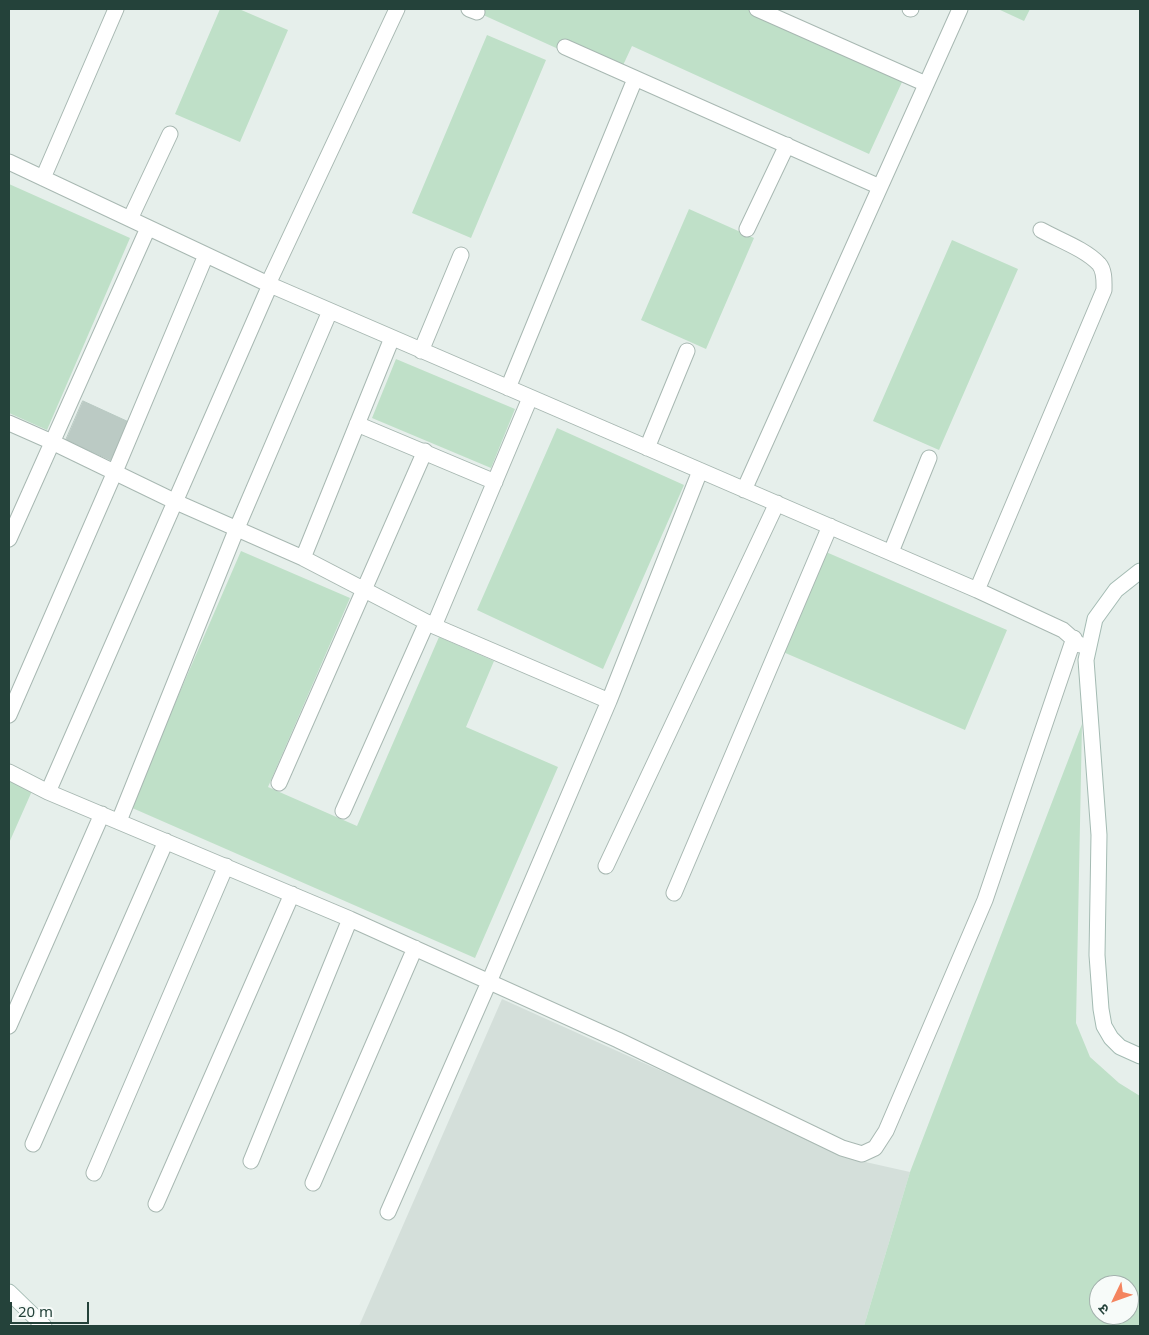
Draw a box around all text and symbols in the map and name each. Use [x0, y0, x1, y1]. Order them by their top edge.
north arrow [1089, 1275, 1139, 1325]
scale bar [12, 1292, 91, 1324]
text: उ [1093, 1300, 1113, 1319]
text: 20 m [18, 1301, 53, 1321]

